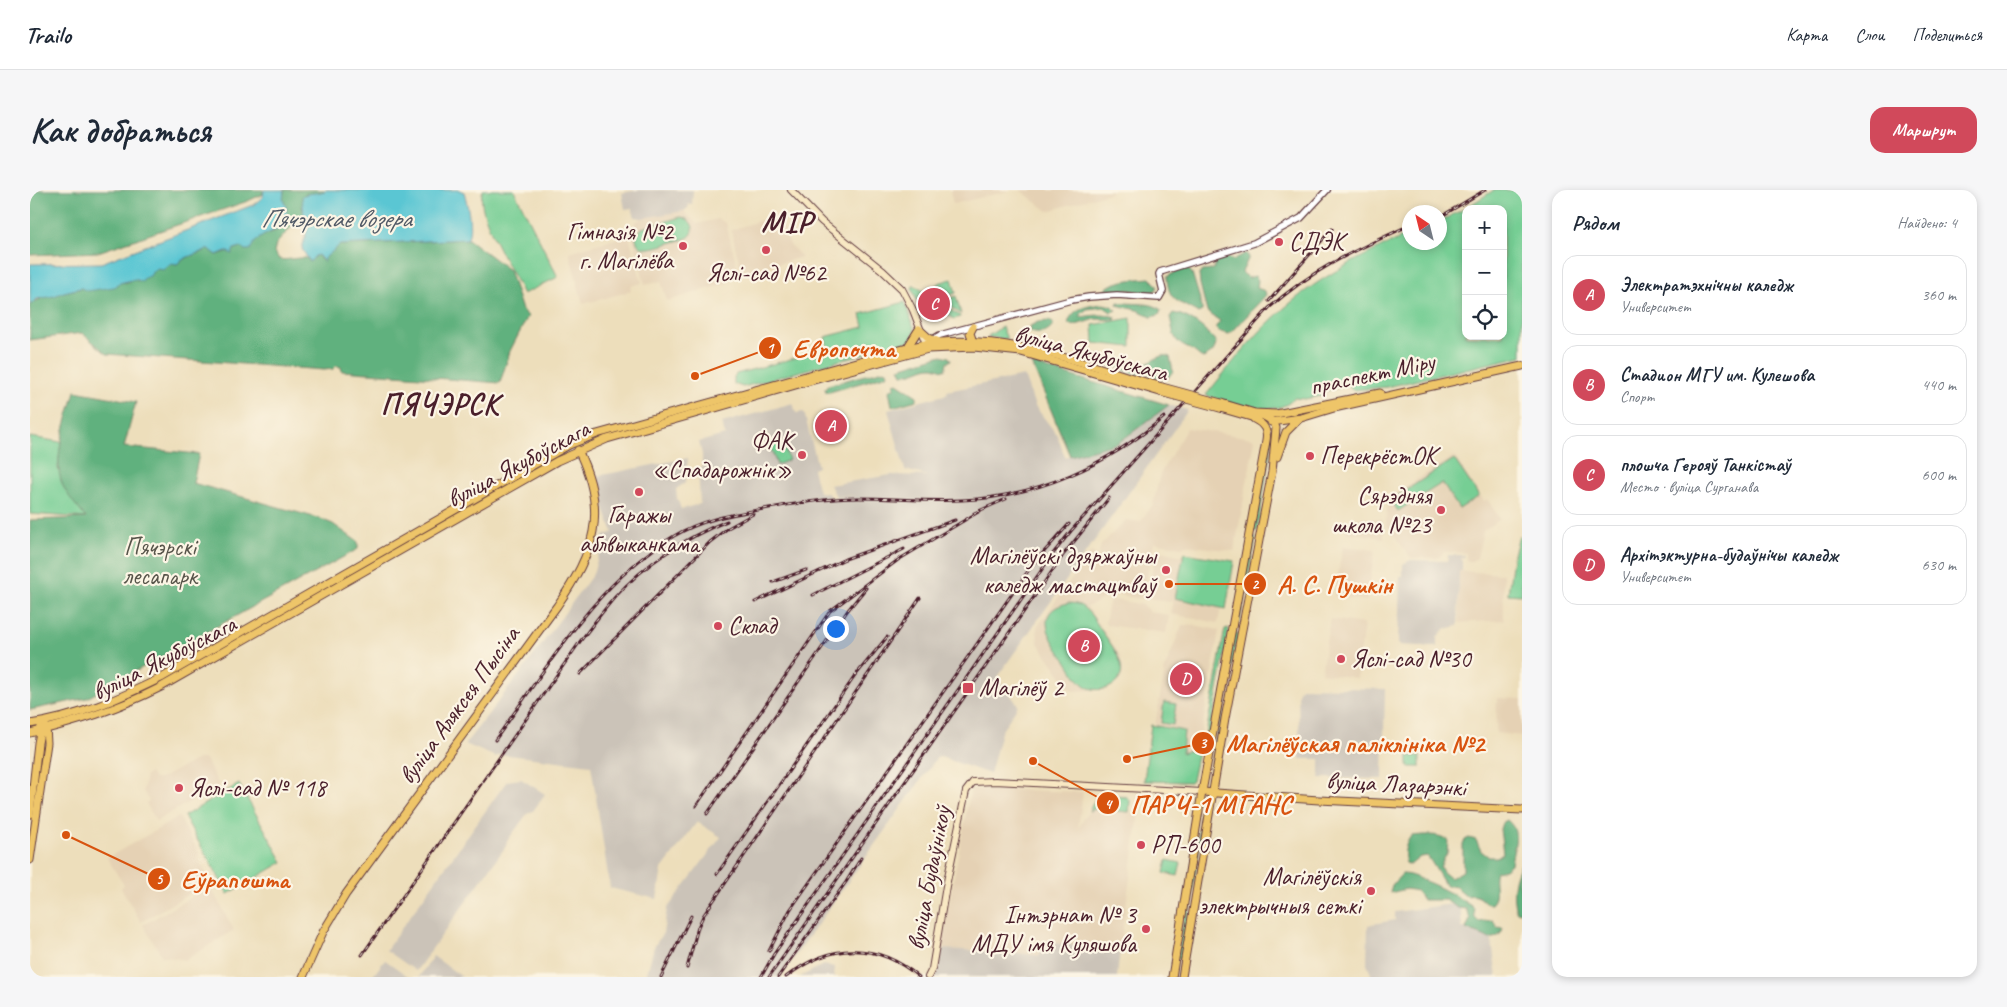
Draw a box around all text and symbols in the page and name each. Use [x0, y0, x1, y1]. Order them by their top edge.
text: Trailo [25, 20, 71, 50]
text: Карта [1786, 24, 1827, 46]
text: Слои [1855, 24, 1884, 46]
text: Поделиться [1912, 24, 1982, 46]
button: Маршрут [1870, 107, 1977, 153]
text: Как добраться [30, 108, 211, 153]
water label: Пячэрскае возера [261, 202, 413, 235]
district label: МІР [761, 203, 816, 241]
north arrow [1402, 205, 1447, 250]
map controls [1462, 205, 1507, 340]
button: + [1462, 205, 1507, 250]
text: Рядом [1572, 210, 1619, 236]
text: Найдено: 4 [1897, 213, 1957, 233]
place label: Гімназія №2 г. Магілёва [567, 216, 675, 277]
place label: СДЭК [1289, 226, 1348, 258]
marker: СДЭК [1273, 236, 1285, 248]
marker: Гімназія №2 г. Магілёва [677, 240, 689, 252]
marker: Яслі-сад №62 [760, 244, 772, 256]
button: − [1462, 250, 1507, 295]
place label: Яслі-сад №62 [706, 257, 828, 289]
text: Электратэхнічны каледж [1620, 273, 1793, 297]
pin: C [918, 285, 950, 323]
text: A [1585, 285, 1593, 305]
text: 360 m [1922, 285, 1956, 305]
button: locate [1462, 295, 1507, 340]
text: Университет [1620, 297, 1691, 317]
street label: вуліца Якубоўскага [1011, 317, 1173, 389]
callout: Европочта [757, 327, 905, 368]
text: Европочта [793, 332, 898, 365]
text: 1 [767, 339, 776, 358]
street label: праспект Міру [1307, 345, 1440, 403]
text: Стадион МГУ им. Кулешова [1620, 363, 1814, 387]
text: B [1585, 375, 1593, 395]
text: 440 m [1922, 375, 1956, 395]
district label: ПЯЧЭРСК [381, 385, 504, 423]
text: Спорт [1620, 387, 1655, 407]
pin: A [815, 407, 847, 445]
street label: вуліца Якубоўскага [441, 412, 597, 515]
place label: ФАК «Спадарожнік» [652, 425, 797, 486]
place label: ПерекрёстОК [1320, 440, 1441, 472]
marker: ФАК «Спадарожнік» [796, 449, 808, 461]
marker: ПерекрёстОК [1304, 450, 1316, 462]
text: плошча Герояў Танкістаў [1620, 453, 1791, 477]
text: C [1585, 465, 1593, 485]
text: 600 m [1922, 465, 1956, 485]
text: Место · вуліца Сурганава [1620, 477, 1758, 497]
place label: Сярэдняя школа №23 [1332, 480, 1433, 541]
marker: Гаражы аблвыканкама [633, 486, 645, 498]
place label: Гаражы аблвыканкама [579, 499, 701, 560]
marker: Сярэдняя школа №23 [1435, 504, 1447, 516]
park label: Пячэрскі лесапарк [123, 531, 199, 592]
place label: Магілёўскі дзяржаўны каледж мастацтваў [970, 540, 1158, 601]
text: Архітэктурна-будаўнічы каледж [1620, 543, 1838, 567]
text: D [1584, 555, 1594, 575]
text: 630 m [1922, 555, 1956, 575]
callout: А. С. Пушкін [1243, 563, 1403, 604]
marker: Магілёўскі дзяржаўны каледж мастацтваў [1160, 564, 1172, 576]
text: Университет [1620, 567, 1691, 587]
text: А. С. Пушкін [1277, 568, 1394, 601]
text: 2 [1252, 575, 1260, 594]
street label: вуліца Якубоўскага [87, 607, 243, 708]
place label: Склад [728, 610, 779, 642]
your location [823, 616, 849, 642]
street label: вуліца Аляксея Пысіна [391, 618, 528, 790]
marker: Склад [712, 620, 724, 632]
pin: B [1068, 627, 1100, 665]
place label: Яслі-сад №30 [1351, 643, 1472, 675]
marker: Яслі-сад №30 [1335, 653, 1347, 665]
pin: D [1170, 660, 1202, 698]
place label: Магілёў 2 [979, 672, 1065, 704]
marker: Магілёў 2 [961, 681, 975, 695]
callout: Магілёўская паліклініка №2 [1191, 723, 1495, 764]
text: Магілёўская паліклініка №2 [1226, 727, 1486, 760]
text: 3 [1200, 734, 1208, 753]
street label: вуліца Лазарэнкі [1325, 764, 1470, 804]
place label: Яслі-сад № 118 [189, 772, 329, 804]
marker: Яслі-сад № 118 [173, 782, 185, 794]
callout: ПАРЧ-1 МГАНС [1096, 783, 1302, 824]
text: ПАРЧ-1 МГАНС [1130, 788, 1295, 821]
text: 4 [1105, 795, 1114, 814]
street label: вуліца Будаўнікоў [899, 801, 959, 953]
place label: РП-600 [1151, 829, 1221, 861]
marker: РП-600 [1135, 839, 1147, 851]
callout: Еўрапошта [146, 858, 299, 899]
place label: Магілёўскія электрычныя сеткі [1199, 861, 1364, 922]
text: Еўрапошта [181, 863, 292, 896]
text: 5 [156, 870, 164, 889]
marker: Магілёўскія электрычныя сеткі [1365, 885, 1377, 897]
place label: Інтэрнат № 3 МДУ імя Куляшова [971, 899, 1138, 960]
marker: Інтэрнат № 3 МДУ імя Куляшова [1140, 923, 1152, 935]

